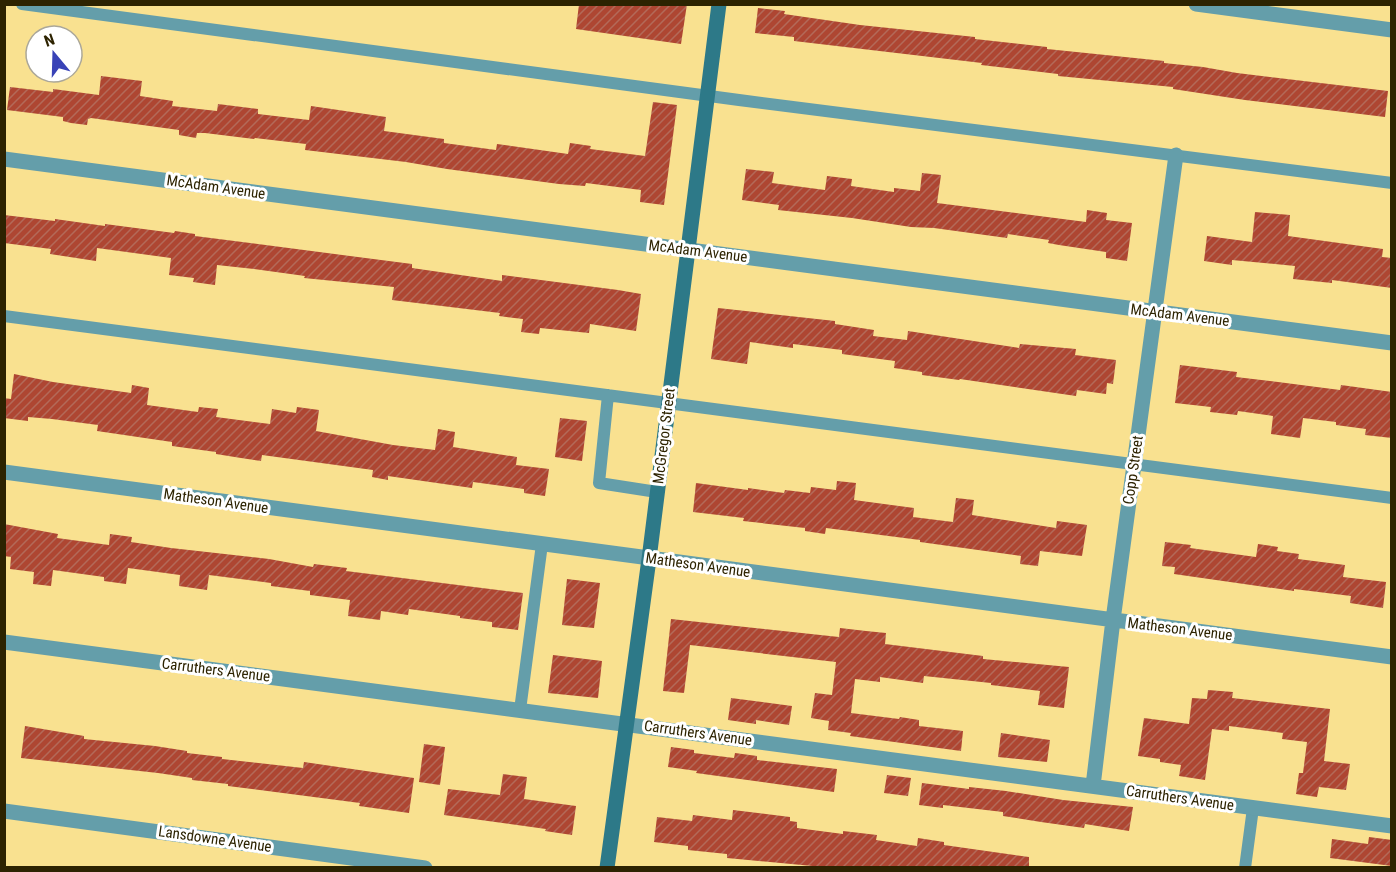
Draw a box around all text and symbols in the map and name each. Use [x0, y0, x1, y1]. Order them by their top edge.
north arrow [24, 24, 84, 84]
text: N [42, 30, 57, 51]
street label: McAdam Avenue [165, 171, 267, 203]
street label: McAdam Avenue [648, 236, 748, 266]
street label: McAdam Avenue [1130, 300, 1230, 330]
street label: McGregor Street [649, 387, 679, 485]
street label: Copp Street [1119, 434, 1147, 506]
street label: Matheson Avenue [163, 485, 269, 517]
street label: Matheson Avenue [645, 549, 751, 581]
street label: Matheson Avenue [1127, 614, 1233, 644]
street label: Carruthers Avenue [161, 654, 271, 686]
street label: Carruthers Avenue [643, 717, 753, 749]
street label: Carruthers Avenue [1125, 782, 1235, 814]
street label: Lansdowne Avenue [157, 822, 273, 856]

